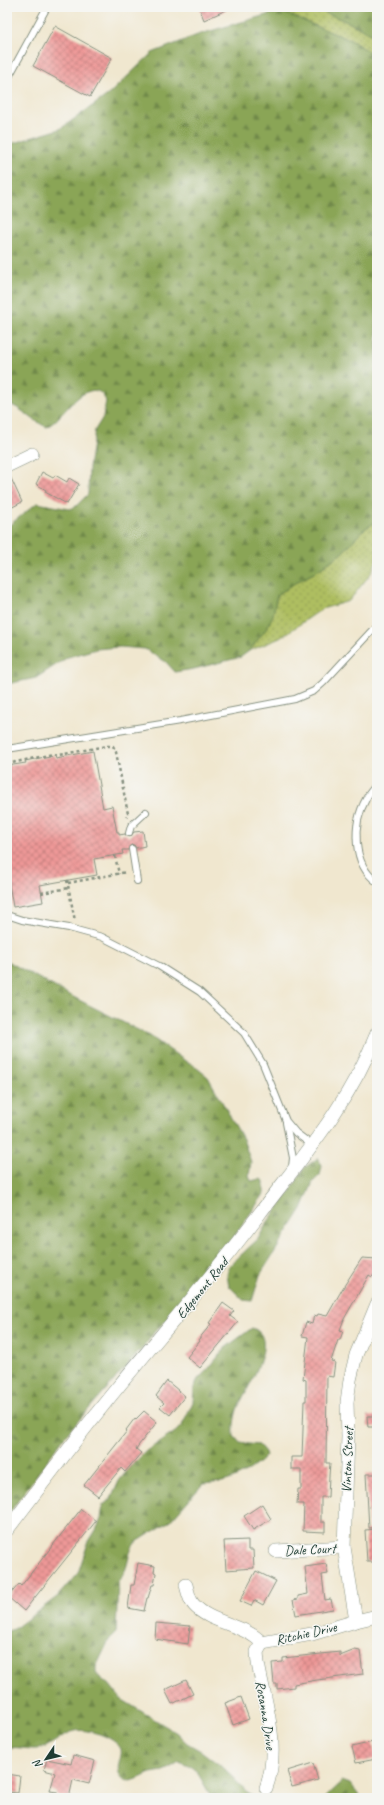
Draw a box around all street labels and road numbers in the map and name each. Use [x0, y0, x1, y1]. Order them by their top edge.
street label: Edgemont Road [173, 1252, 234, 1322]
street label: Vinton Street [338, 1425, 357, 1493]
street label: Dale Court [284, 1540, 338, 1559]
street label: Ritchie Drive [274, 1618, 340, 1649]
street label: Rosanna Drive [252, 1679, 280, 1752]

